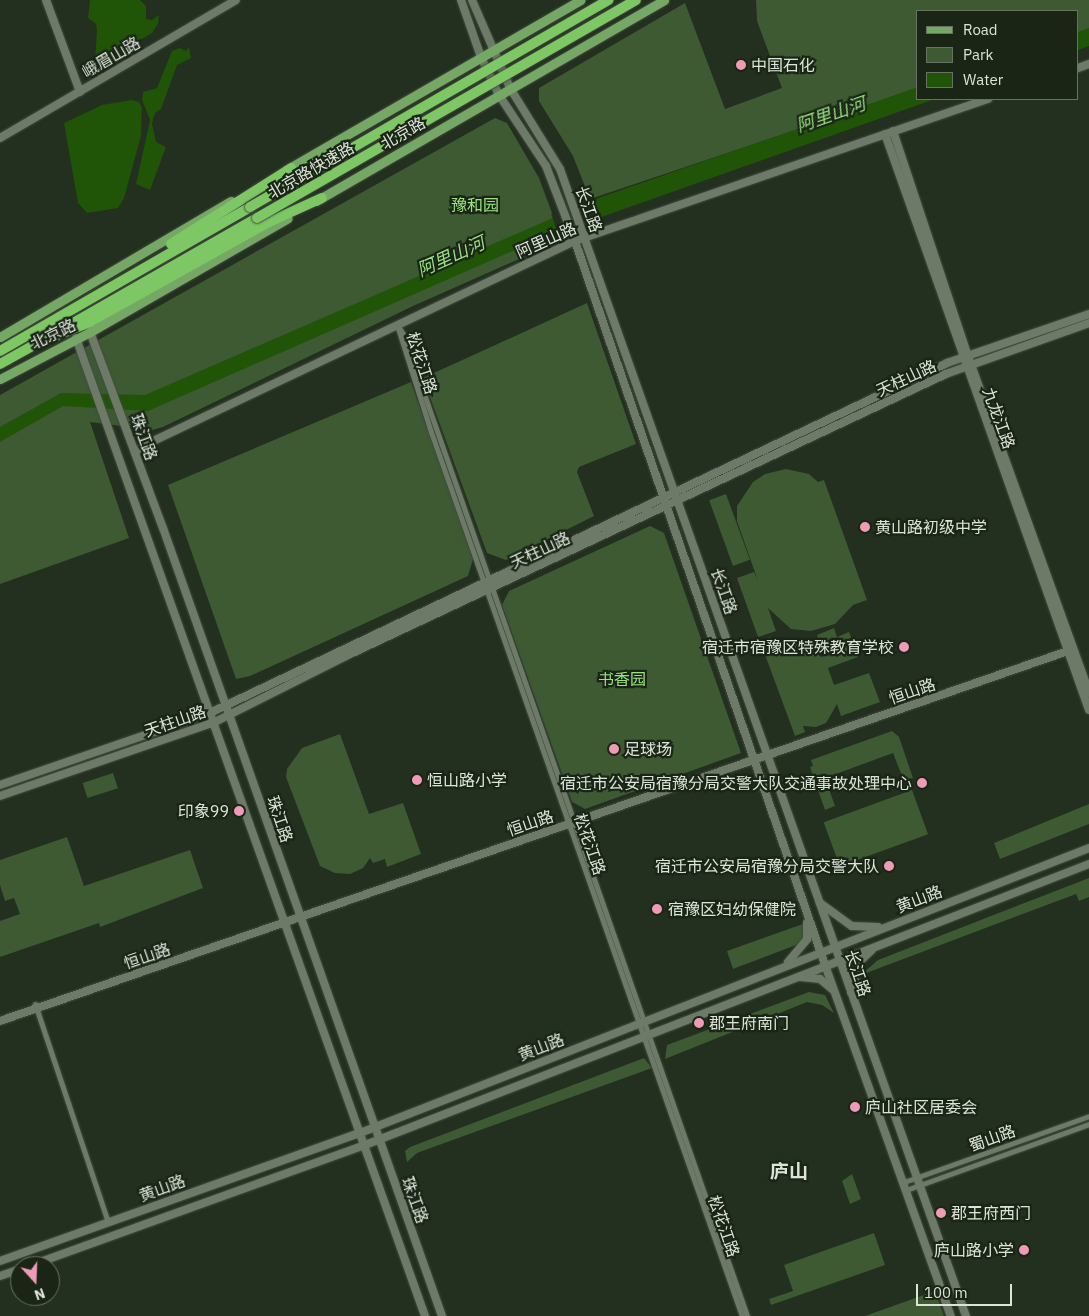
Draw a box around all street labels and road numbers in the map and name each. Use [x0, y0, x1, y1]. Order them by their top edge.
street label: 峨眉山路 [78, 33, 144, 81]
street label: 北京路 [377, 113, 429, 153]
street label: 北京路快速路 [265, 138, 357, 202]
street label: 长江路 [572, 183, 606, 235]
street label: 阿里山路 [513, 218, 579, 262]
street label: 北京路 [27, 315, 79, 353]
street label: 松花江路 [403, 330, 441, 396]
street label: 天柱山路 [873, 356, 939, 400]
street label: 九龙江路 [979, 385, 1019, 451]
street label: 珠江路 [127, 411, 161, 463]
street label: 天柱山路 [507, 528, 573, 572]
street label: 长江路 [707, 565, 741, 617]
street label: 恒山路 [886, 674, 938, 708]
street label: 天柱山路 [142, 702, 208, 740]
street label: 珠江路 [263, 793, 297, 845]
street label: 恒山路 [504, 806, 556, 840]
street label: 松花江路 [571, 811, 609, 877]
street label: 黄山路 [893, 881, 945, 917]
street label: 恒山路 [121, 939, 173, 973]
street label: 长江路 [841, 947, 875, 999]
street label: 黄山路 [515, 1029, 567, 1065]
street label: 蜀山路 [966, 1121, 1018, 1155]
street label: 黄山路 [136, 1171, 188, 1205]
street label: 珠江路 [398, 1174, 432, 1226]
street label: 松花江路 [705, 1193, 743, 1259]

